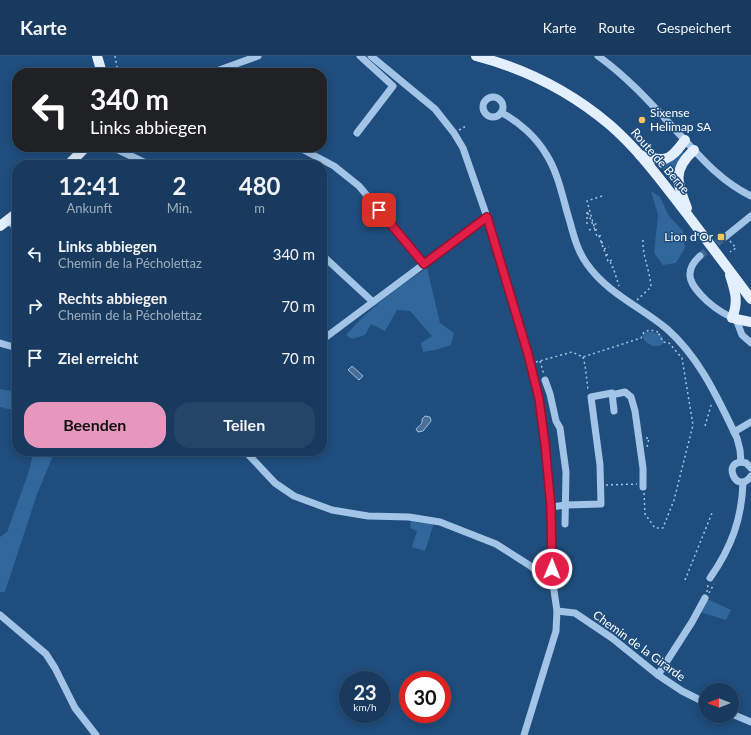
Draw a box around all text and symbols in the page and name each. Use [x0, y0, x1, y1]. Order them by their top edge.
text: Karte [20, 16, 67, 39]
text: Karte [543, 19, 576, 36]
text: Route [598, 19, 635, 36]
text: Gespeichert [657, 19, 731, 36]
text: 340 m [90, 82, 169, 116]
icon: left [24, 84, 76, 136]
place label: Sixense Helimap SA [650, 105, 712, 134]
marker: Sixense Helimap SA [637, 115, 647, 125]
text: Links abbiegen [90, 116, 207, 138]
street label: Route de Berne [628, 125, 693, 196]
text: 12:41 [58, 171, 120, 200]
text: 2 [173, 171, 187, 200]
text: 480 [239, 171, 281, 200]
pin [362, 193, 396, 227]
icon: arrive [368, 199, 390, 221]
text: Ankunft [66, 200, 112, 216]
text: Min. [167, 200, 192, 216]
text: m [254, 200, 265, 216]
place label: Lion d'Or [664, 229, 714, 244]
marker: Lion d'Or [716, 232, 726, 242]
text: Links abbiegen [58, 237, 157, 255]
icon: left [24, 243, 46, 265]
text: 340 m [273, 245, 315, 263]
text: Chemin de la Pécholettaz [58, 255, 202, 271]
text: Rechts abbiegen [58, 289, 167, 307]
icon: right [24, 295, 46, 317]
text: 70 m [281, 297, 315, 315]
text: Chemin de la Pécholettaz [58, 307, 202, 323]
icon: arrive [24, 347, 46, 369]
text: Ziel erreicht [58, 349, 138, 367]
text: 70 m [281, 349, 315, 367]
button: Beenden [24, 402, 166, 448]
button: Teilen [174, 402, 315, 448]
position arrow [531, 548, 573, 590]
street label: Chemin de la Girarde [590, 607, 688, 684]
speed limit sign: 30 [399, 671, 451, 723]
text: 23 [353, 680, 377, 704]
north arrow [699, 683, 739, 723]
map controls [699, 683, 739, 723]
text: km/h [353, 701, 377, 713]

